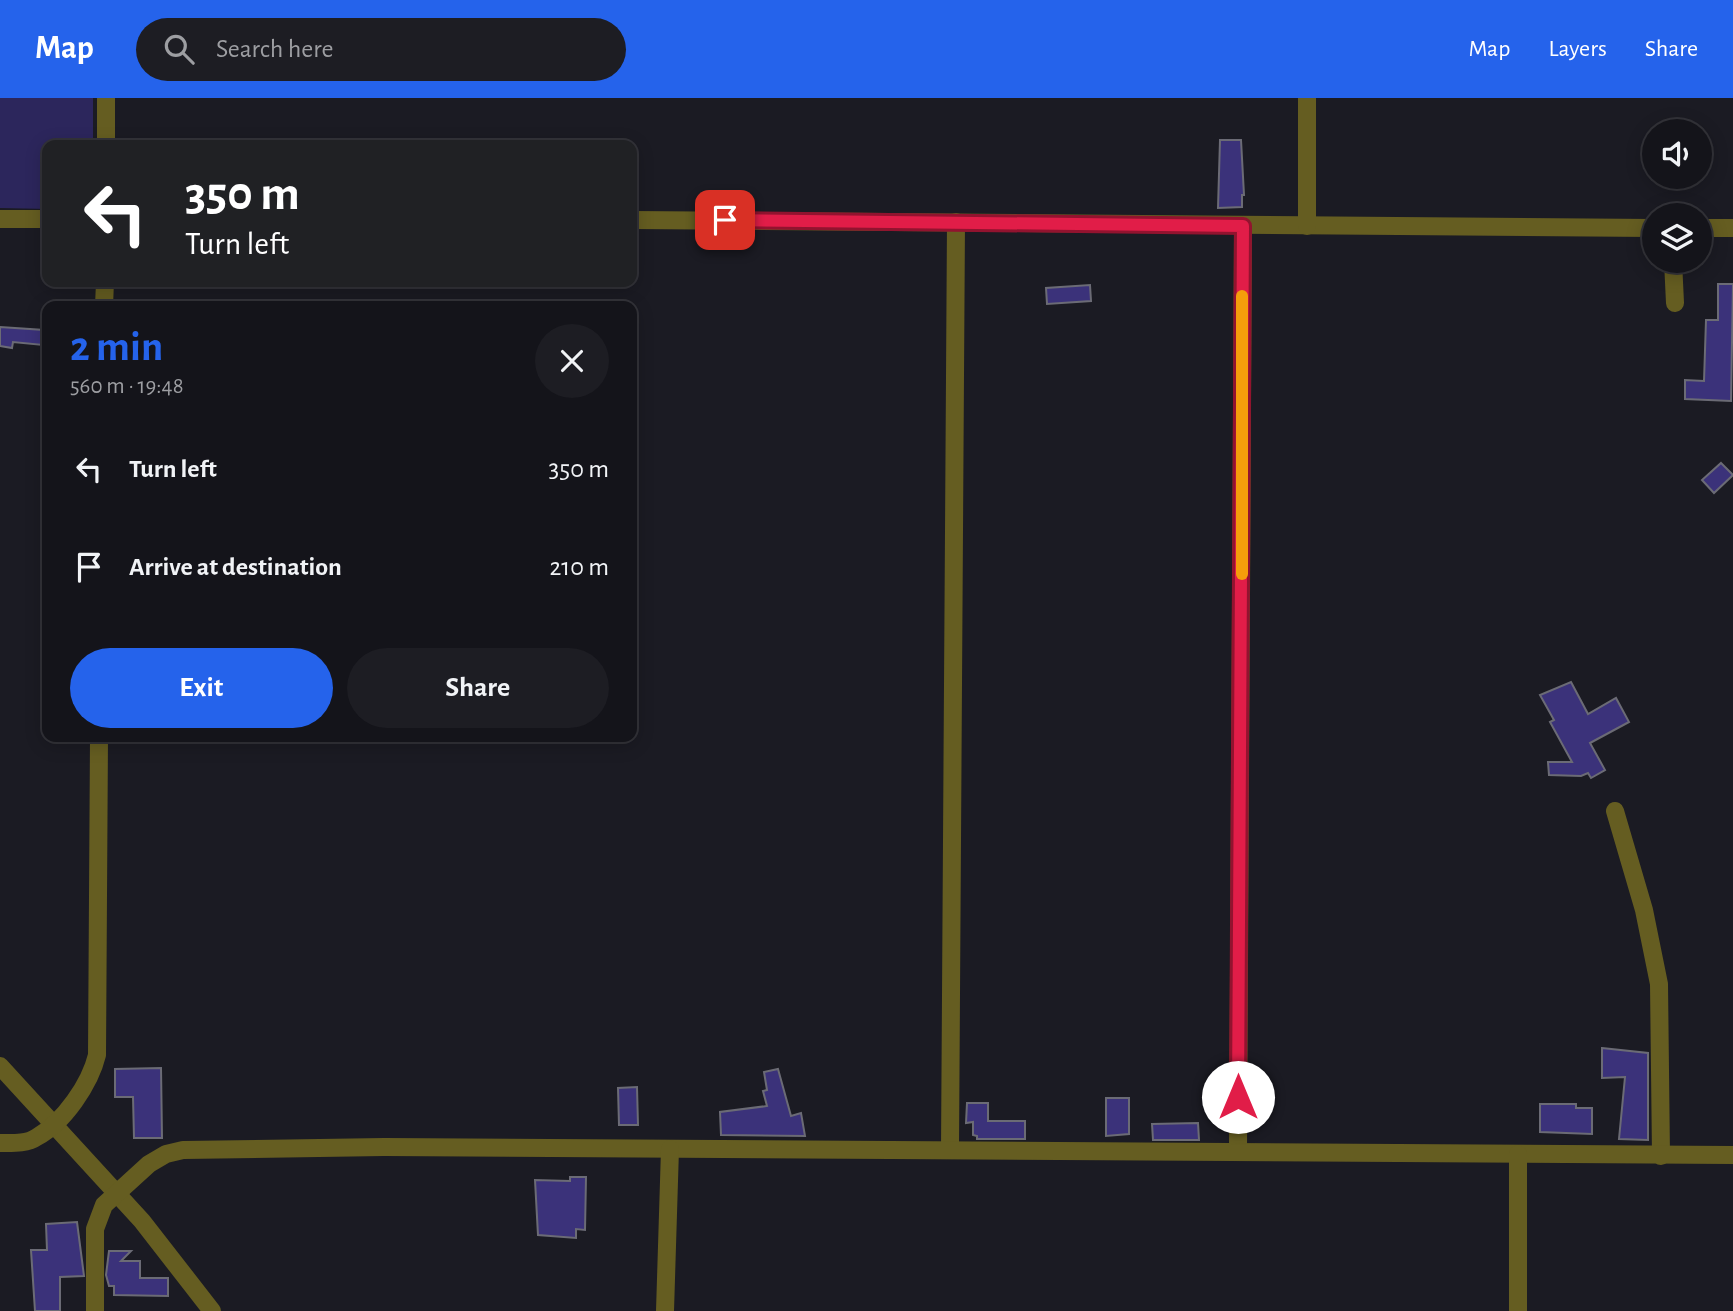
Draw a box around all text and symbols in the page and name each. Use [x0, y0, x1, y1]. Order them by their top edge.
search box [136, 18, 626, 81]
icon: search [160, 30, 198, 68]
text: Map [35, 32, 94, 65]
text: Search here [216, 36, 334, 62]
text: Map [1468, 37, 1510, 61]
text: Layers [1548, 37, 1607, 61]
text: Share [1645, 37, 1698, 61]
map controls [1642, 119, 1712, 273]
button: sound [1642, 119, 1712, 189]
icon: left [70, 168, 161, 259]
text: 350 m [185, 170, 300, 219]
pin [695, 190, 755, 250]
icon: arrive [706, 201, 744, 239]
button: layers [1642, 203, 1712, 273]
text: Turn left [185, 228, 289, 260]
button: close [535, 324, 609, 398]
text: 2 min [70, 326, 163, 368]
text: 560 m · 19:48 [70, 375, 184, 398]
icon: left [70, 450, 108, 488]
text: Turn left [129, 456, 217, 482]
text: 350 m [549, 456, 609, 482]
icon: arrive [70, 548, 108, 586]
text: Arrive at destination [129, 554, 342, 580]
text: 210 m [549, 554, 609, 580]
button: Exit [70, 648, 333, 728]
button: Share [347, 648, 609, 728]
position arrow [1201, 1060, 1275, 1134]

